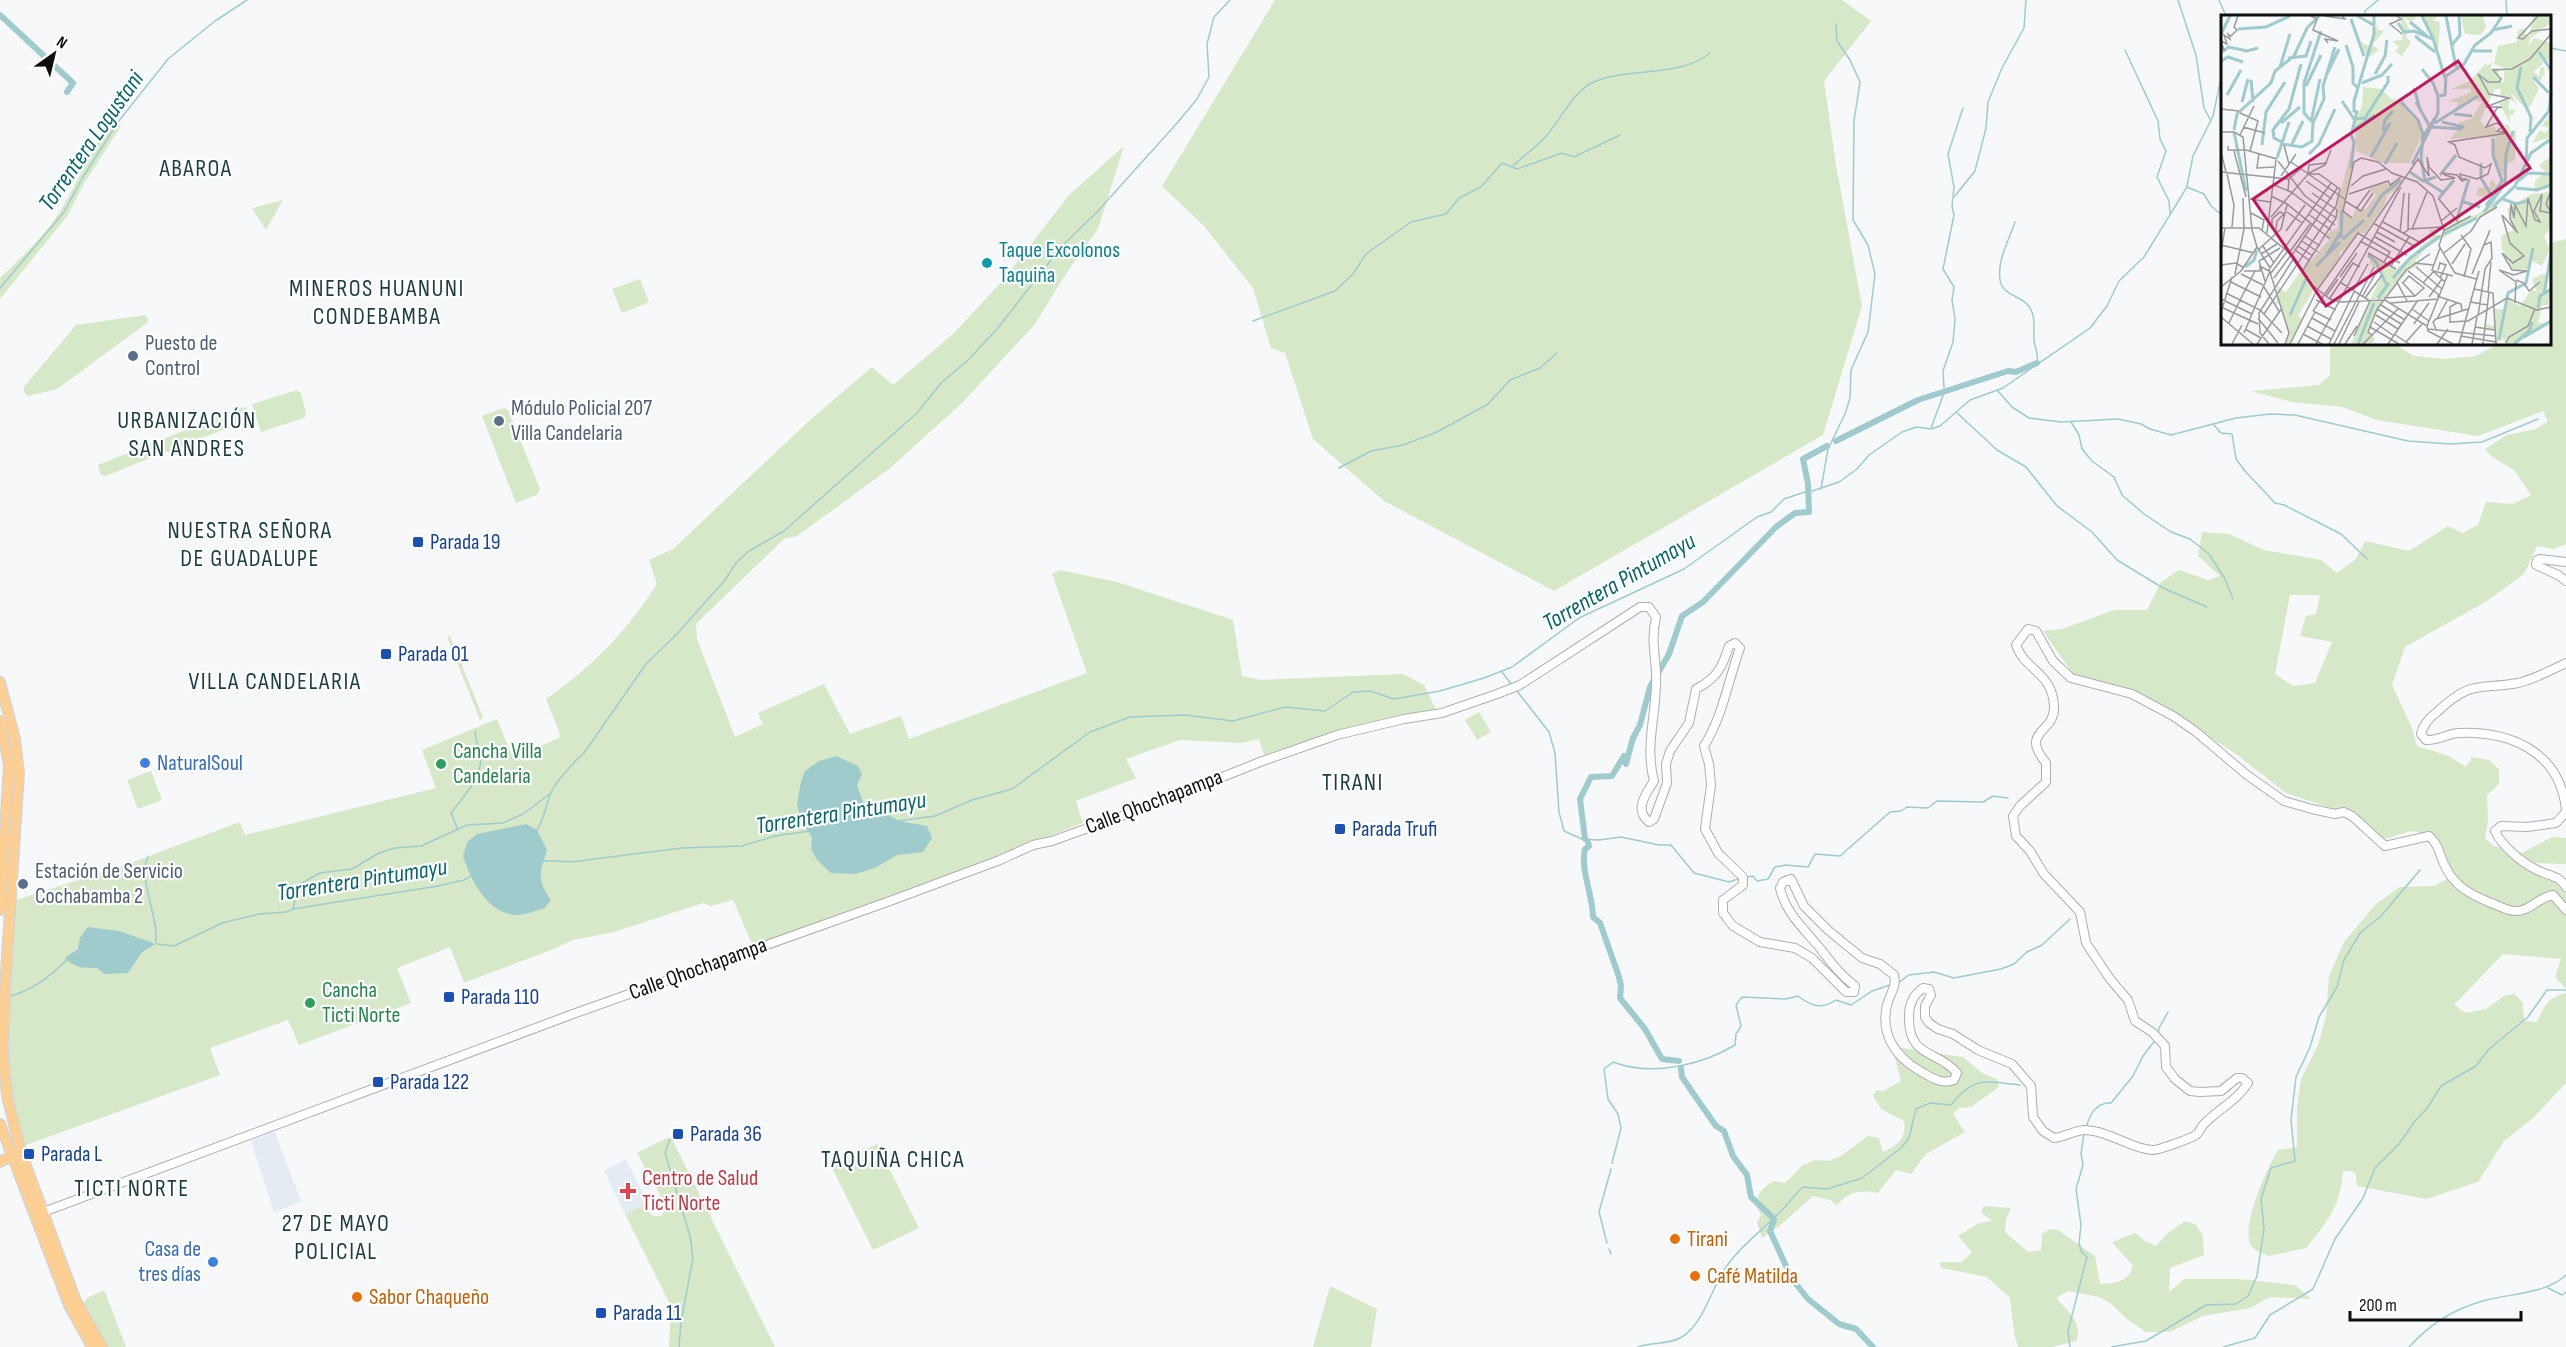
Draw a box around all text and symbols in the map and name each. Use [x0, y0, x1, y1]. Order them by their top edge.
inset map [2221, 15, 2551, 345]
north arrow [24, 24, 84, 84]
text: N [53, 33, 70, 53]
water label: Torrentera Logustani [32, 65, 150, 216]
district label: ABAROA [158, 154, 233, 183]
place label: Taque Excolonos Taquiña [999, 237, 1120, 289]
marker: Taque Excolonos Taquiña [980, 256, 994, 270]
district label: MINEROS HUANUNI CONDEBAMBA [289, 274, 465, 331]
place label: Puesto de Control [145, 330, 217, 382]
marker: Puesto de Control [126, 349, 140, 363]
place label: Módulo Policial 207 Villa Candelaria [511, 395, 652, 447]
district label: URBANIZACIÓN SAN ANDRES [117, 406, 257, 463]
marker: Módulo Policial 207 Villa Candelaria [492, 414, 506, 428]
district label: NUESTRA SEÑORA DE GUADALUPE [167, 516, 333, 573]
water label: Torrentera Pintumayu [1537, 526, 1701, 637]
place label: Parada 19 [430, 529, 501, 556]
marker: Parada 19 [411, 535, 425, 549]
place label: Parada 01 [398, 641, 469, 668]
marker: Parada 01 [379, 647, 393, 661]
district label: VILLA CANDELARIA [188, 667, 362, 696]
place label: Cancha Villa Candelaria [453, 738, 542, 790]
place label: NaturalSoul [157, 750, 243, 777]
marker: NaturalSoul [138, 756, 152, 770]
marker: Cancha Villa Candelaria [434, 757, 448, 771]
street label: Calle Qhochapampa [1082, 763, 1226, 841]
district label: TIRANI [1322, 768, 1384, 797]
water label: Torrentera Pintumayu [754, 785, 928, 841]
place label: Parada Trufi [1352, 816, 1437, 843]
marker: Parada Trufi [1333, 822, 1347, 836]
water label: Torrentera Pintumayu [275, 852, 449, 908]
place label: Estación de Servicio Cochabamba 2 [35, 858, 183, 910]
marker: Estación de Servicio Cochabamba 2 [16, 877, 30, 891]
street label: Calle Qhochapampa [625, 932, 771, 1006]
place label: Cancha Ticti Norte [322, 977, 400, 1029]
place label: Parada 110 [461, 984, 539, 1011]
marker: Parada 110 [442, 990, 456, 1004]
marker: Cancha Ticti Norte [303, 996, 317, 1010]
place label: Parada 122 [390, 1069, 469, 1096]
marker: Parada 122 [371, 1075, 385, 1089]
place label: Parada 36 [690, 1121, 762, 1148]
marker: Parada 36 [671, 1127, 685, 1141]
place label: Parada L [41, 1141, 102, 1168]
district label: TAQUIÑA CHICA [821, 1145, 965, 1174]
marker: Parada L [22, 1147, 36, 1161]
place label: Centro de Salud Ticti Norte [642, 1165, 758, 1217]
district label: TICTI NORTE [74, 1174, 190, 1203]
marker: Centro de Salud Ticti Norte [619, 1182, 637, 1200]
district label: 27 DE MAYO POLICIAL [282, 1209, 390, 1266]
place label: Tirani [1687, 1226, 1728, 1253]
marker: Tirani [1668, 1232, 1682, 1246]
place label: Casa de tres días [138, 1236, 201, 1288]
marker: Casa de tres días [206, 1255, 220, 1269]
place label: Café Matilda [1707, 1263, 1798, 1290]
marker: Café Matilda [1688, 1269, 1702, 1283]
place label: Sabor Chaqueño [369, 1284, 489, 1311]
scale bar [2350, 1284, 2521, 1322]
marker: Sabor Chaqueño [350, 1290, 364, 1304]
text: 200 m [2359, 1295, 2397, 1316]
place label: Parada 11 [613, 1300, 682, 1327]
marker: Parada 11 [594, 1306, 608, 1320]

